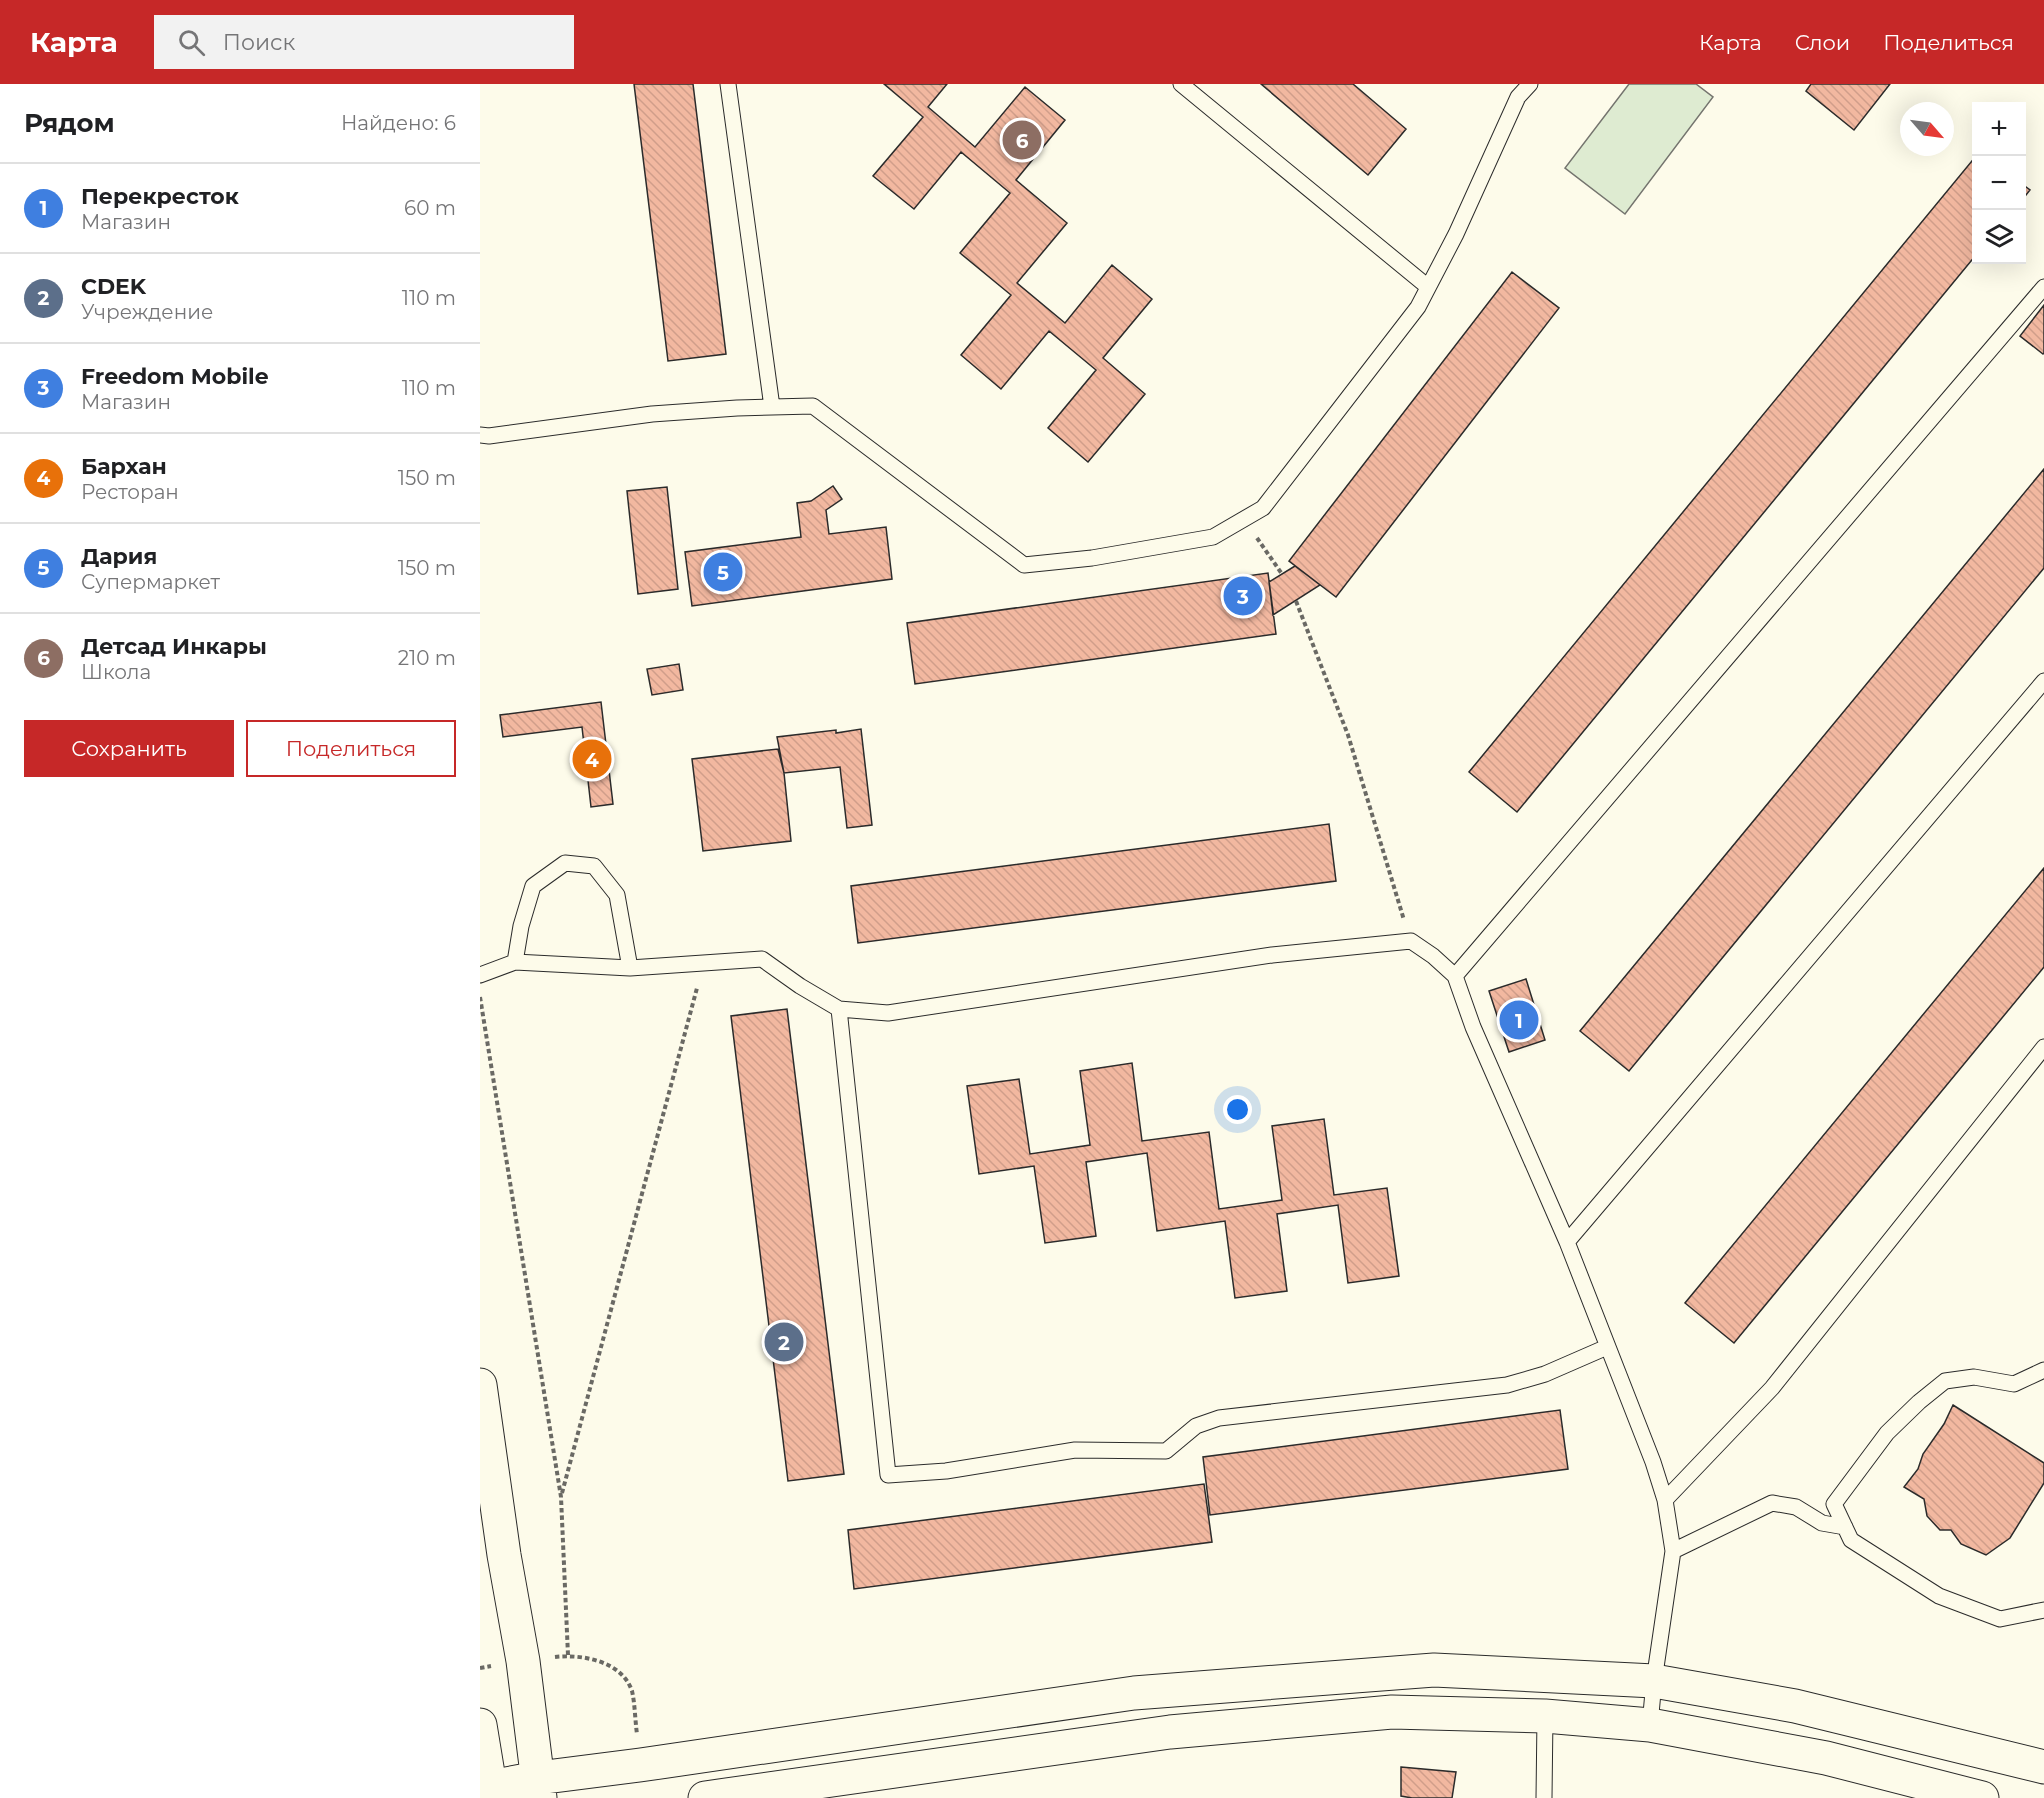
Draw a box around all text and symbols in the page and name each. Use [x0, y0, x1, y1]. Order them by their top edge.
search box [154, 15, 574, 69]
text: Карта [30, 25, 118, 59]
icon: search [175, 26, 208, 59]
text: Поиск [223, 29, 295, 56]
text: Карта [1699, 30, 1762, 55]
text: Слои [1795, 30, 1850, 55]
text: Поделиться [1883, 30, 2014, 55]
north arrow [1900, 102, 1954, 156]
map controls [1972, 102, 2026, 264]
button: + [1972, 102, 2026, 156]
text: Рядом [24, 107, 115, 139]
text: Найдено: 6 [341, 111, 456, 135]
pin: 6 [1002, 118, 1042, 162]
button: − [1972, 156, 2026, 210]
text: Перекресток [81, 183, 239, 210]
text: 1 [40, 196, 47, 220]
text: 60 m [404, 196, 456, 220]
text: Магазин [81, 210, 171, 234]
button: layers [1972, 210, 2026, 264]
text: CDEK [81, 273, 146, 300]
text: 2 [38, 286, 49, 310]
text: 110 m [402, 286, 456, 310]
text: Учреждение [81, 300, 213, 324]
text: Freedom Mobile [81, 363, 269, 390]
text: 3 [38, 376, 49, 400]
text: 110 m [402, 376, 456, 400]
text: Магазин [81, 390, 171, 414]
text: Бархан [81, 453, 167, 480]
text: 4 [37, 466, 50, 490]
text: 150 m [398, 466, 456, 490]
text: Ресторан [81, 480, 179, 504]
text: Дария [81, 543, 157, 570]
pin: 5 [704, 550, 742, 594]
text: 5 [38, 556, 49, 580]
text: 150 m [398, 556, 456, 580]
text: Супермаркет [81, 570, 220, 594]
pin: 3 [1224, 574, 1263, 618]
text: Детсад Инкары [81, 633, 267, 660]
text: 6 [37, 646, 50, 670]
text: 210 m [398, 646, 456, 670]
text: Школа [81, 660, 151, 684]
button: Сохранить [24, 720, 234, 777]
button: Поделиться [246, 720, 456, 777]
pin: 4 [572, 736, 612, 782]
pin: 1 [1500, 998, 1538, 1042]
your location [1223, 1095, 1252, 1124]
pin: 2 [764, 1320, 804, 1364]

